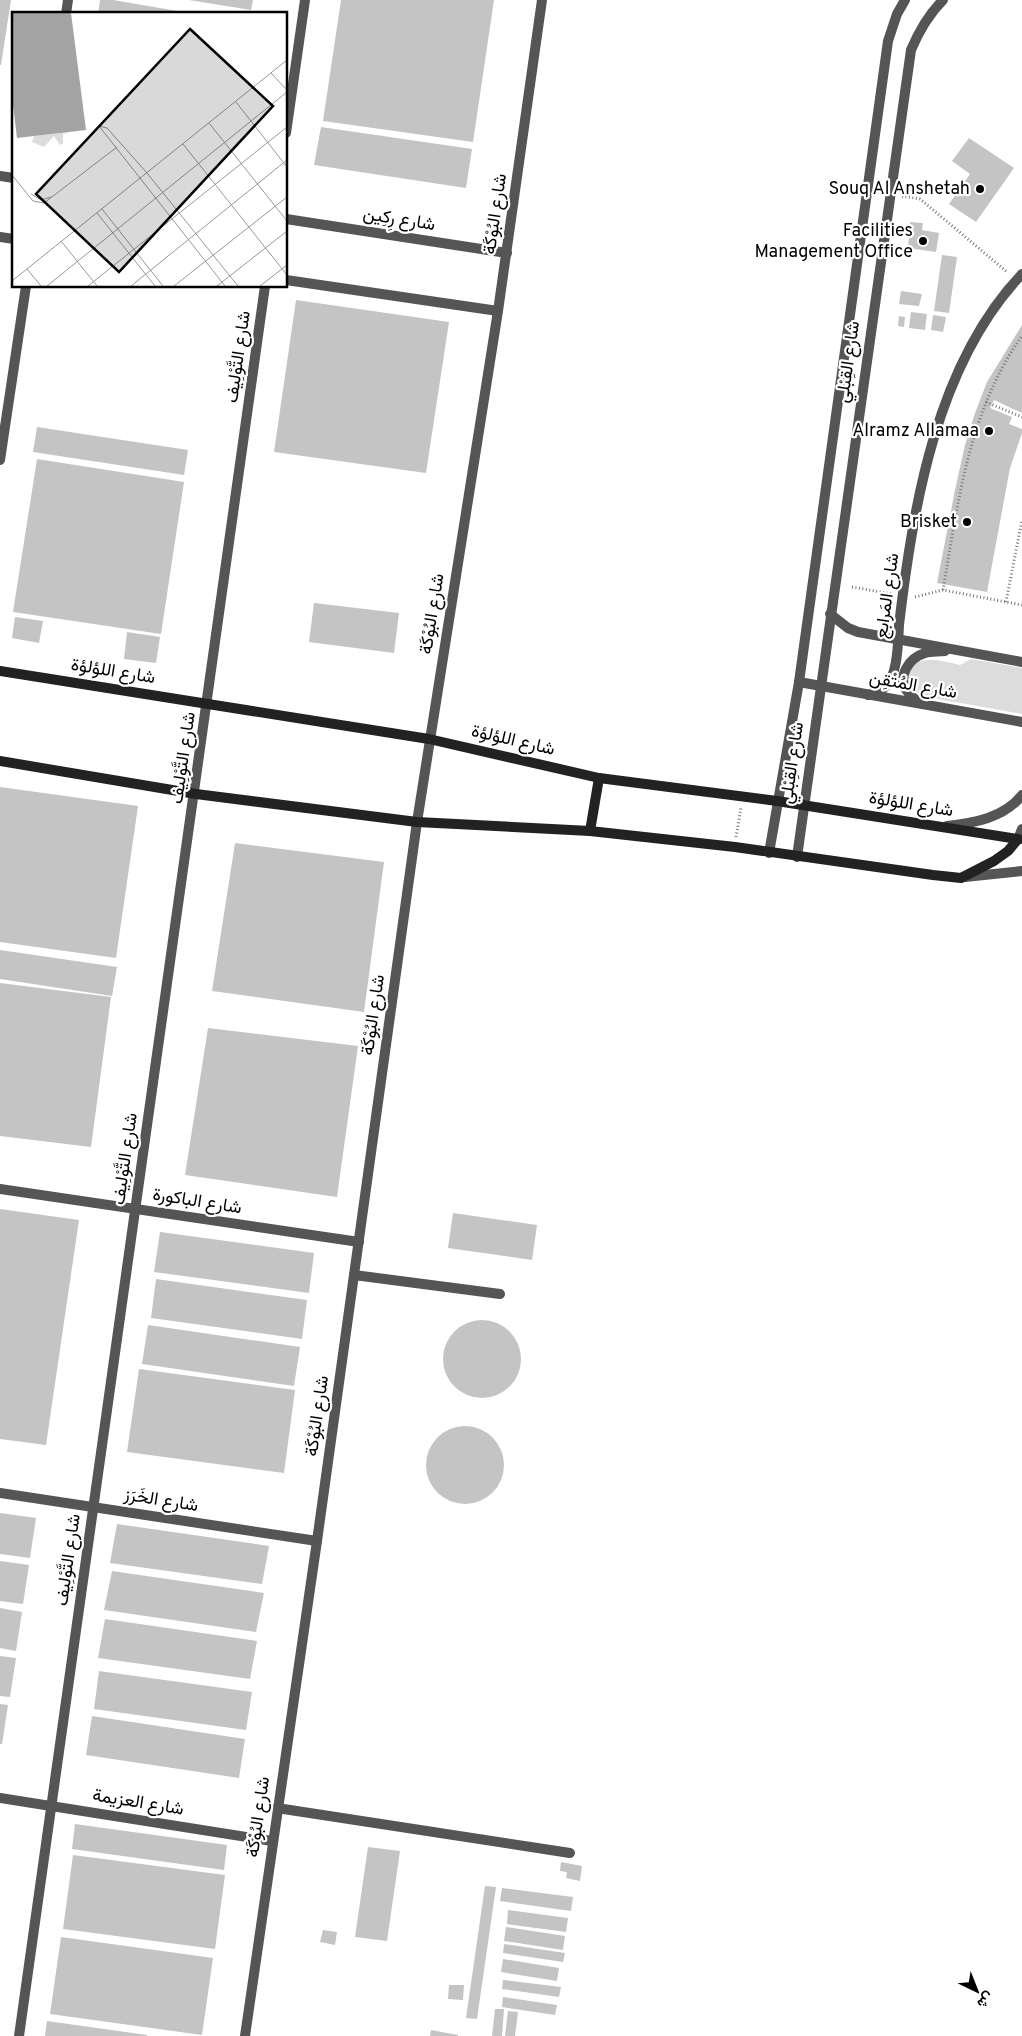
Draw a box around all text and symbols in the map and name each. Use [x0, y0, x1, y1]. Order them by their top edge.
inset map [12, 12, 288, 288]
street label: شارع البُوْكَة [479, 172, 513, 256]
place label: Souq Al Anshetah [828, 178, 970, 201]
marker: Souq Al Anshetah [974, 183, 986, 195]
street label: شارع رِكِين [361, 203, 437, 238]
place label: Facilities Management Office [755, 220, 913, 264]
marker: Facilities Management Office [917, 235, 929, 247]
street label: شارع التَّوْلِيف [220, 309, 257, 405]
street label: شارع القِبْلي [832, 320, 868, 405]
place label: Alramz Allamaa [852, 420, 979, 443]
marker: Alramz Allamaa [983, 425, 995, 437]
place label: Brisket [900, 511, 957, 534]
marker: Brisket [961, 516, 973, 528]
street label: شارع المَرابع [871, 552, 905, 640]
street label: شارع البُوْكَة [415, 572, 451, 656]
street label: شارع اللؤلؤة [69, 654, 157, 690]
street label: شارع المُتْقِن [867, 667, 959, 705]
street label: شارع التَّوْلِيف [165, 710, 202, 806]
street label: شارع اللؤلؤة [469, 720, 557, 762]
street label: شارع القِبْلي [776, 721, 812, 806]
street label: شارع اللؤلؤة [867, 787, 955, 823]
street label: شارع البُوْكَة [357, 973, 391, 1057]
street label: شارع التَّوْلِيف [107, 1111, 144, 1207]
street label: شارع الباكورة [151, 1184, 243, 1220]
street label: شارع البُوْكَة [301, 1374, 335, 1458]
street label: شارع الخَرَز [121, 1484, 200, 1518]
street label: شارع التَّوْلِيف [50, 1512, 87, 1608]
street label: شارع البُوْكَة [242, 1775, 276, 1859]
street label: شارع العزيمة [91, 1784, 185, 1822]
north arrow [952, 1966, 1002, 2016]
text: ش [973, 1987, 997, 2011]

